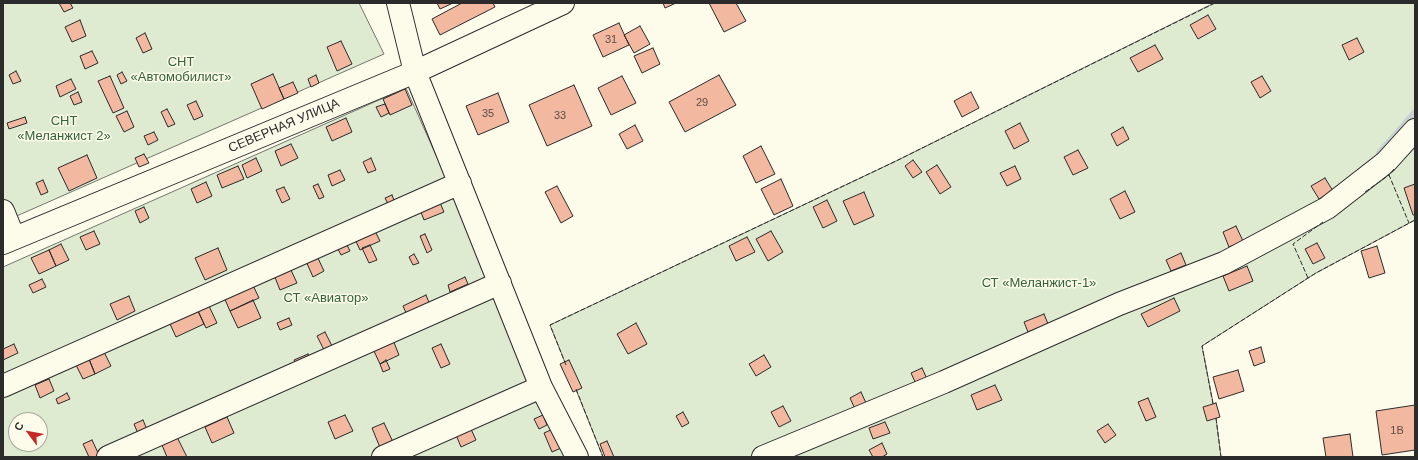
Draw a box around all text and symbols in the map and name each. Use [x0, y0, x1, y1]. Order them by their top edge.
house number: 31 [605, 33, 617, 47]
park label: СНТ «Автомобилист» [131, 54, 231, 85]
street label: СЕВЕРНАЯ УЛИЦА [226, 96, 342, 156]
house number: 29 [696, 96, 708, 110]
house number: 35 [482, 107, 494, 121]
house number: 33 [554, 109, 566, 123]
park label: СНТ «Меланжист 2» [17, 113, 111, 144]
park label: СТ «Меланжист-1» [982, 275, 1096, 291]
park label: СТ «Авиатор» [283, 290, 369, 306]
north arrow [8, 412, 48, 452]
text: С [11, 420, 26, 433]
house number: 1В [1390, 424, 1404, 438]

